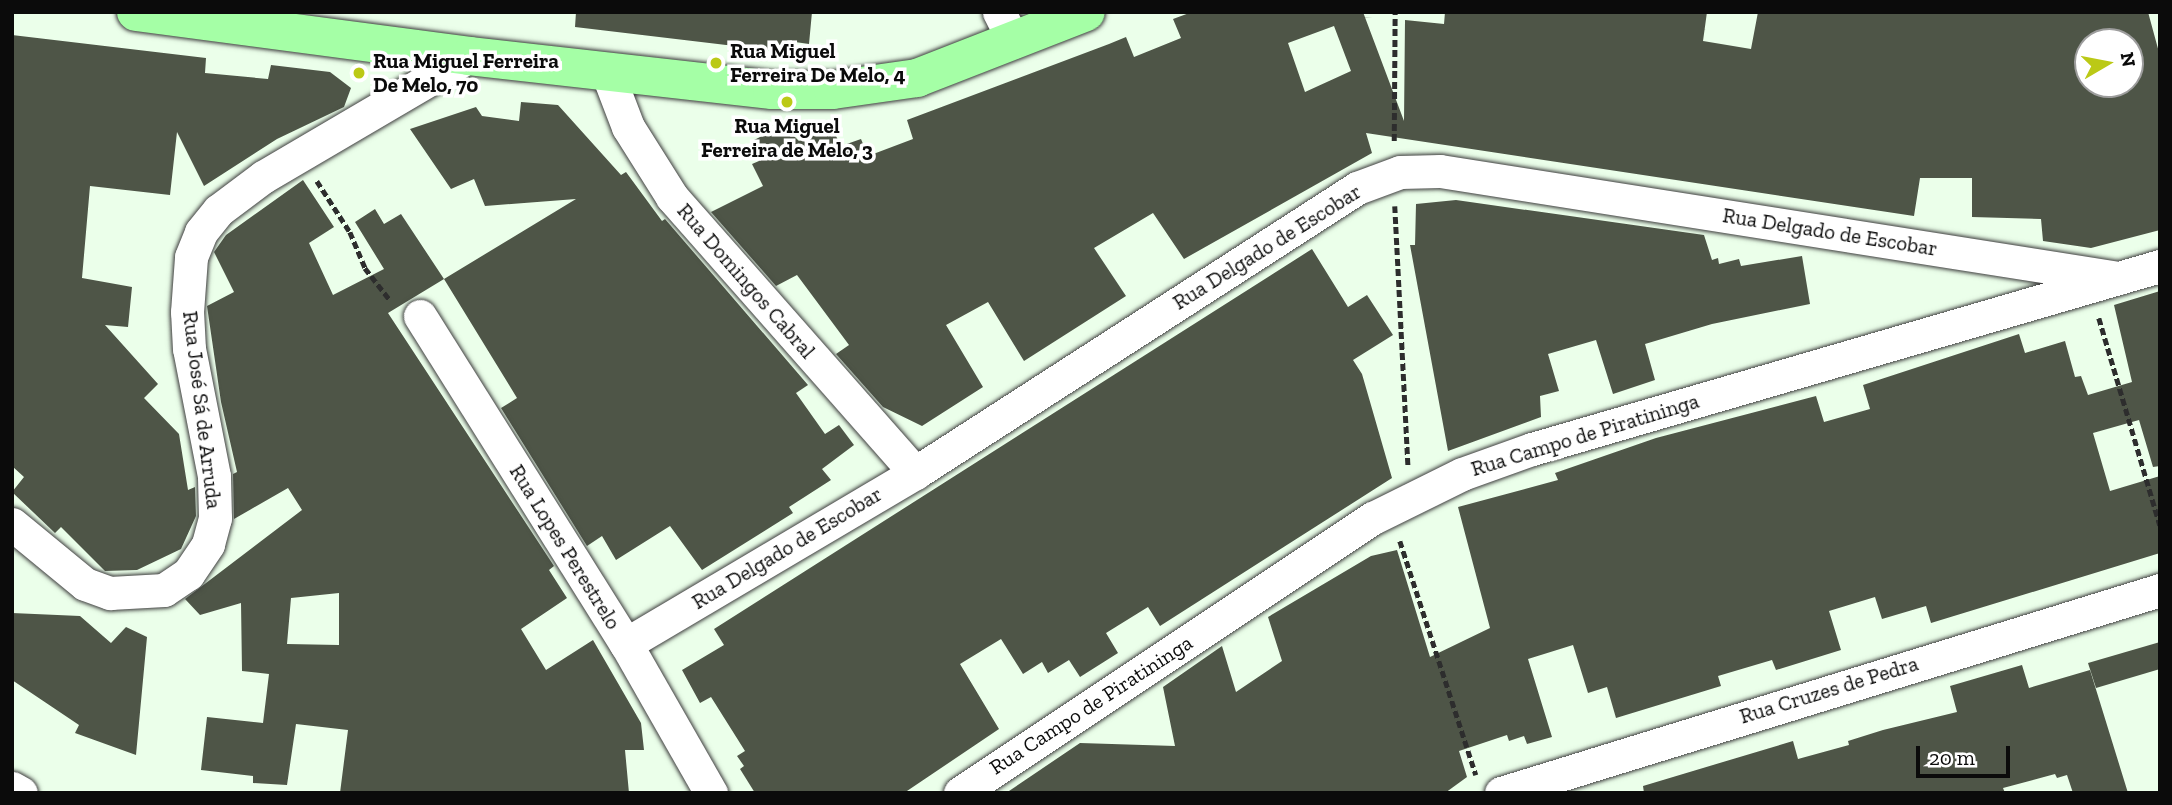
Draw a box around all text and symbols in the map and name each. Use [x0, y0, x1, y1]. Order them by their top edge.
north arrow [2074, 28, 2144, 98]
place label: Rua Miguel Ferreira De Melo, 4 [730, 38, 905, 88]
place label: Rua Miguel Ferreira De Melo, 70 [373, 48, 559, 98]
text: N [2116, 50, 2141, 69]
marker: Rua Miguel Ferreira De Melo, 4 [708, 55, 724, 71]
marker: Rua Miguel Ferreira De Melo, 70 [351, 65, 367, 81]
marker: Rua Miguel Ferreira de Melo, 3 [779, 94, 795, 110]
place label: Rua Miguel Ferreira de Melo, 3 [701, 113, 873, 163]
street label: Rua Delgado de Escobar [1168, 179, 1366, 315]
street label: Rua Domingos Cabral [672, 198, 820, 364]
street label: Rua Delgado de Escobar [1721, 203, 1939, 261]
street label: Rua José Sá de Arruda [177, 309, 227, 511]
street label: Rua Campo de Piratininga [1468, 388, 1702, 482]
street label: Rua Lopes Perestrelo [504, 460, 626, 634]
street label: Rua Delgado de Escobar [688, 481, 886, 615]
street label: Rua Campo de Piratininga [985, 630, 1197, 780]
street label: Rua Cruzes de Pedra [1737, 651, 1921, 729]
scale bar [1920, 732, 2014, 776]
text: 20 m [1929, 745, 1975, 770]

